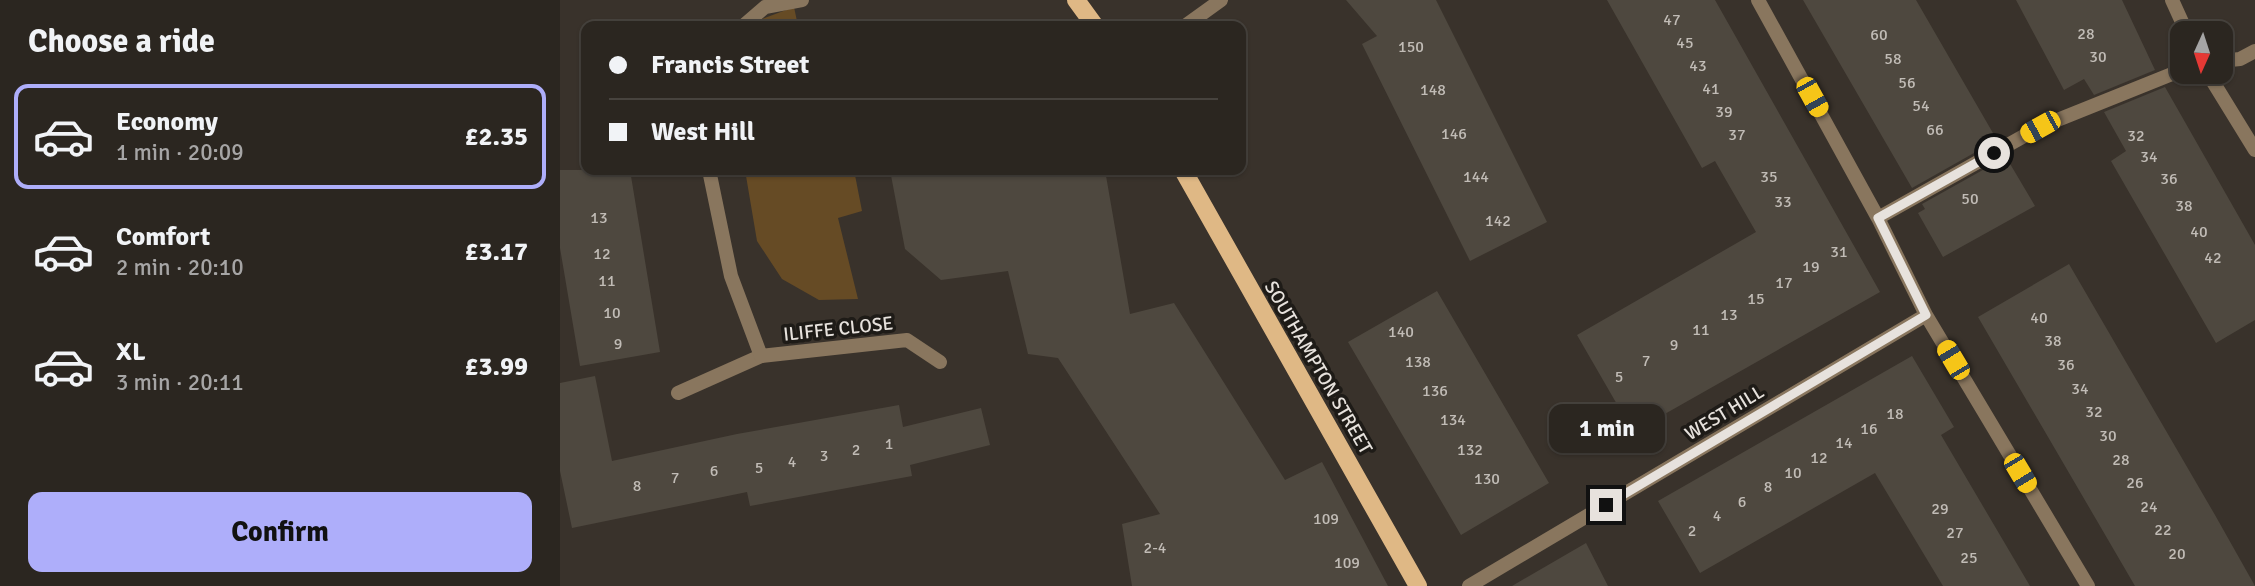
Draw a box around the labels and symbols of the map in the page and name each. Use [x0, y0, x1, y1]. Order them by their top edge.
house number: 47 [1663, 10, 1681, 30]
north arrow [2170, 21, 2233, 84]
house number: 28 [2077, 24, 2095, 44]
house number: 60 [1870, 25, 1888, 45]
house number: 45 [1676, 33, 1694, 53]
house number: 150 [1398, 37, 1424, 57]
house number: 30 [2089, 47, 2107, 67]
house number: 58 [1884, 49, 1902, 69]
house number: 43 [1689, 56, 1707, 76]
house number: 56 [1898, 73, 1916, 93]
car [1793, 74, 1832, 120]
house number: 41 [1702, 79, 1720, 99]
house number: 148 [1420, 80, 1446, 100]
house number: 54 [1912, 96, 1930, 116]
house number: 39 [1715, 102, 1733, 122]
car [2017, 108, 2064, 146]
house number: 66 [1926, 120, 1944, 140]
house number: 146 [1441, 124, 1467, 144]
house number: 37 [1728, 125, 1746, 145]
house number: 32 [2127, 126, 2145, 146]
route start [1978, 137, 2010, 169]
house number: 34 [2140, 147, 2158, 167]
house number: 144 [1463, 167, 1489, 187]
house number: 35 [1760, 167, 1778, 187]
house number: 36 [2160, 169, 2178, 189]
house number: 50 [1961, 189, 1979, 209]
house number: 33 [1774, 192, 1792, 212]
house number: 38 [2175, 196, 2193, 216]
house number: 13 [590, 208, 608, 228]
house number: 142 [1485, 211, 1511, 231]
house number: 40 [2190, 222, 2208, 242]
house number: 31 [1830, 242, 1848, 262]
house number: 12 [593, 244, 611, 264]
house number: 42 [2204, 248, 2222, 268]
house number: 19 [1802, 257, 1820, 277]
house number: 11 [598, 271, 616, 291]
house number: 17 [1775, 273, 1793, 293]
street label: SOUTHAMPTON STREET [1259, 277, 1378, 459]
house number: 15 [1747, 289, 1765, 309]
house number: 10 [603, 303, 621, 323]
house number: 13 [1720, 305, 1738, 325]
house number: 40 [2030, 308, 2048, 328]
street label: ILIFFE CLOSE [782, 311, 894, 347]
house number: 11 [1692, 320, 1710, 340]
house number: 140 [1388, 322, 1414, 342]
house number: 38 [2044, 331, 2062, 351]
house number: 9 [614, 334, 622, 354]
house number: 9 [1670, 335, 1678, 355]
car [1934, 337, 1973, 383]
house number: 7 [1642, 351, 1650, 371]
house number: 138 [1405, 352, 1431, 372]
house number: 36 [2057, 355, 2075, 375]
house number: 5 [1615, 367, 1623, 387]
house number: 34 [2071, 379, 2089, 399]
street label: WEST HILL [1680, 380, 1769, 446]
house number: 136 [1422, 381, 1448, 401]
house number: 32 [2085, 402, 2103, 422]
callout: 1 min [1548, 404, 1664, 452]
house number: 18 [1886, 404, 1904, 424]
house number: 134 [1440, 410, 1466, 430]
house number: 16 [1860, 419, 1878, 439]
house number: 30 [2099, 426, 2117, 446]
house number: 14 [1835, 433, 1853, 453]
house number: 1 [885, 434, 893, 454]
house number: 2 [852, 440, 860, 460]
house number: 132 [1457, 440, 1483, 460]
house number: 3 [820, 446, 828, 466]
house number: 12 [1810, 448, 1828, 468]
car [2001, 450, 2040, 496]
house number: 28 [2112, 450, 2130, 470]
house number: 4 [788, 452, 797, 472]
house number: 5 [755, 458, 763, 478]
house number: 6 [710, 461, 718, 481]
house number: 10 [1784, 463, 1802, 483]
house number: 7 [671, 468, 679, 488]
house number: 130 [1474, 469, 1500, 489]
house number: 26 [2126, 473, 2144, 493]
house number: 8 [633, 476, 641, 496]
house number: 8 [1764, 477, 1772, 497]
route end [1590, 489, 1622, 521]
house number: 6 [1738, 492, 1746, 512]
house number: 24 [2140, 497, 2158, 517]
house number: 29 [1931, 499, 1949, 519]
house number: 4 [1713, 506, 1722, 526]
house number: 109 [1313, 509, 1339, 529]
house number: 22 [2154, 520, 2172, 540]
house number: 2 [1688, 521, 1696, 541]
house number: 27 [1946, 523, 1964, 543]
house number: 2-4 [1144, 538, 1167, 558]
house number: 20 [2168, 544, 2186, 564]
house number: 25 [1960, 548, 1978, 568]
house number: 109 [1334, 553, 1360, 573]

